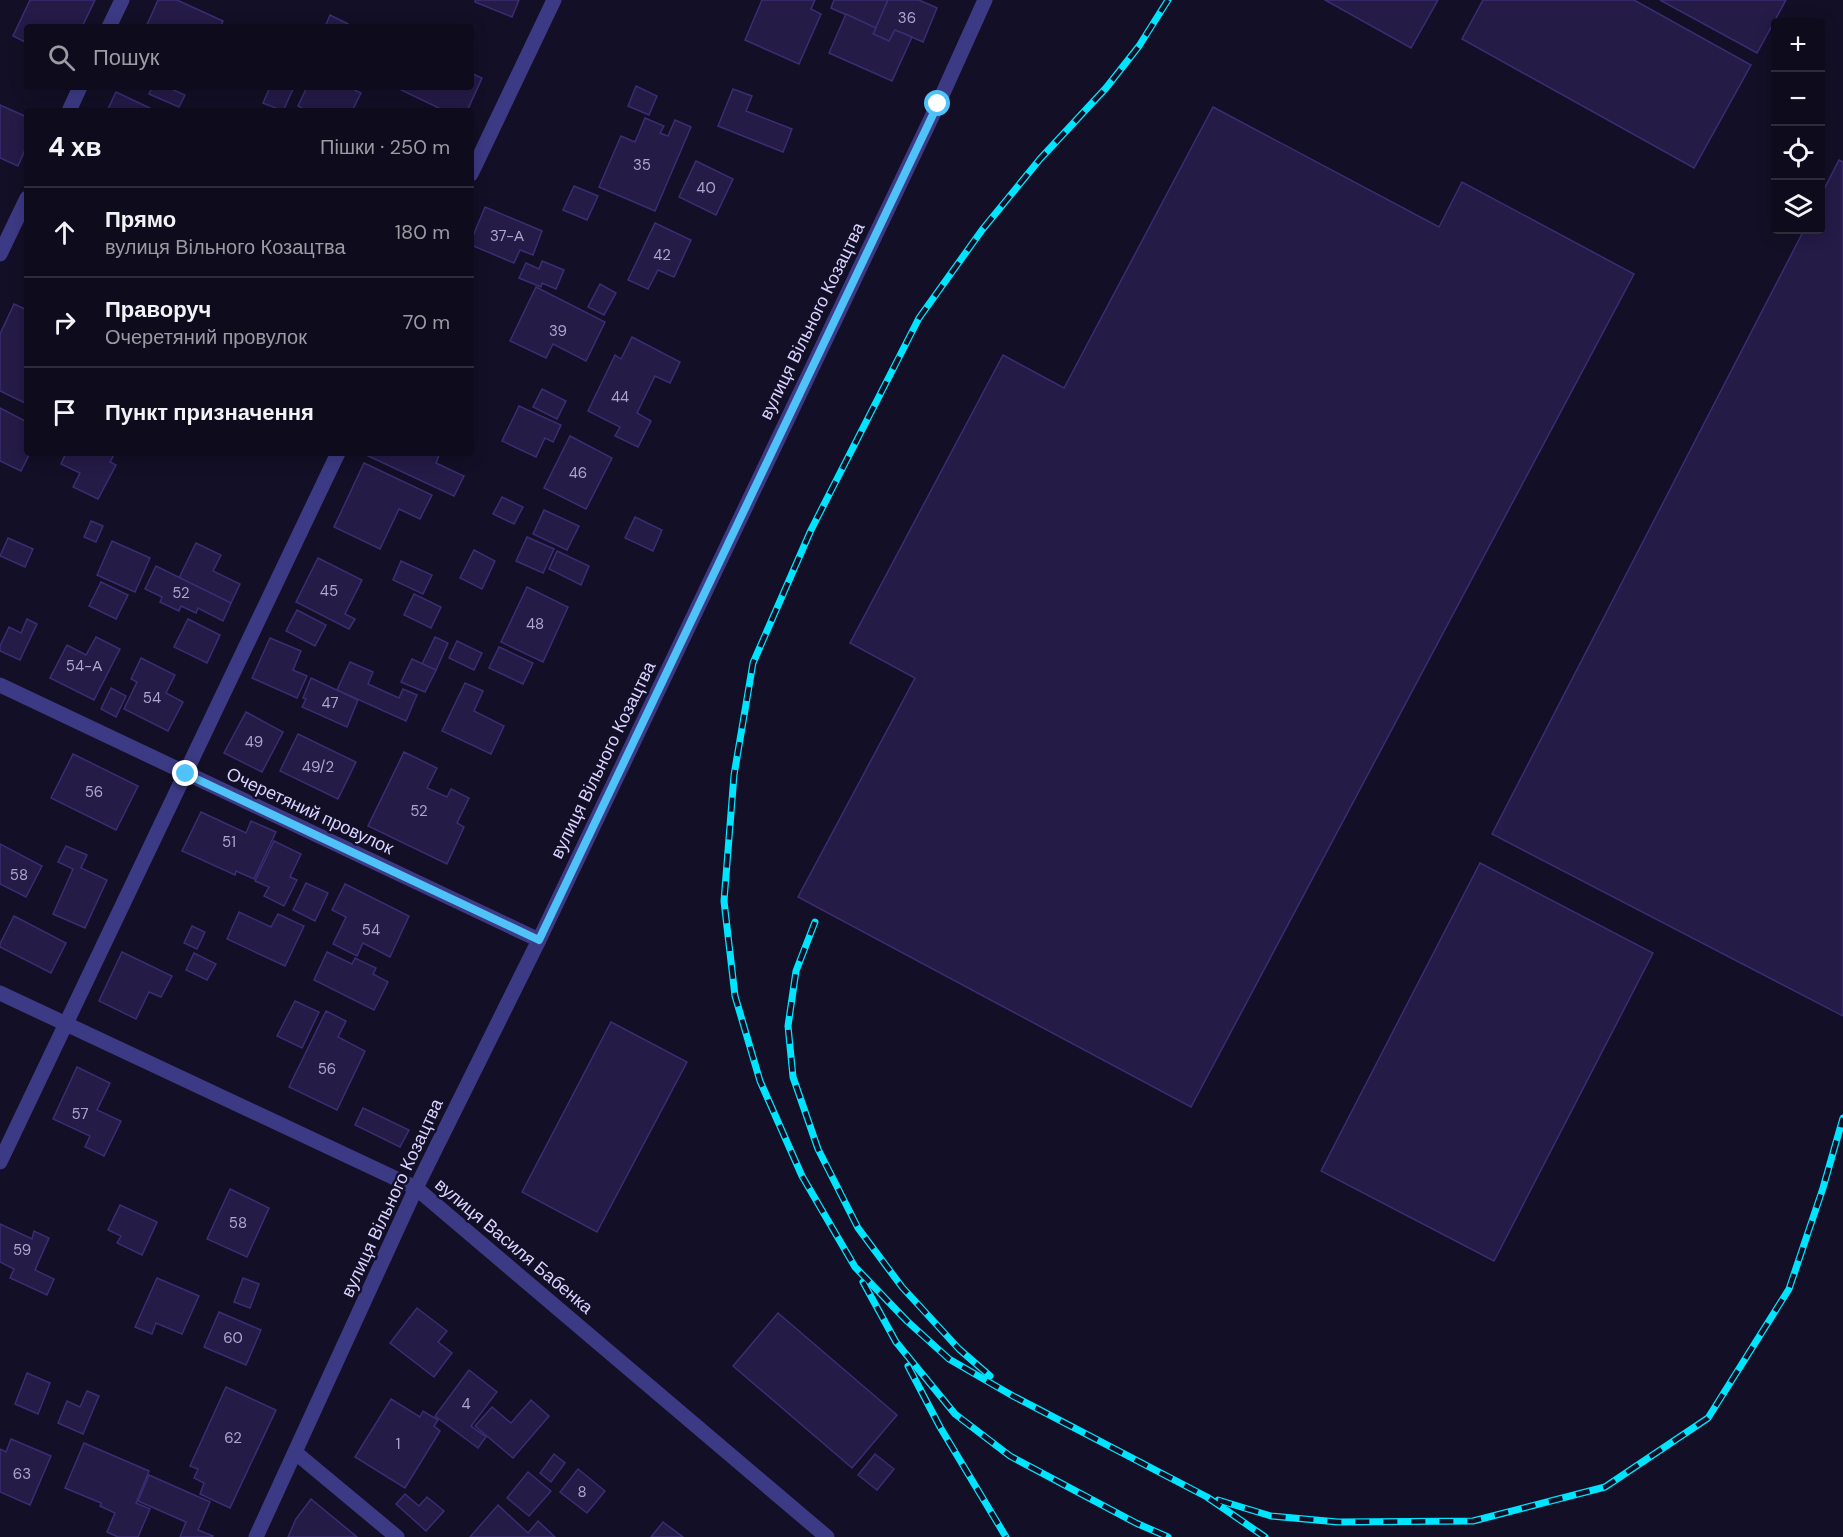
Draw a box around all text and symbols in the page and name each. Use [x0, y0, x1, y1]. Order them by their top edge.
house number: 36 [898, 8, 916, 28]
map controls [1771, 18, 1825, 234]
button: + [1771, 18, 1825, 72]
search box [24, 24, 474, 90]
icon: search [45, 41, 78, 74]
text: Пошук [93, 43, 159, 72]
button: − [1771, 72, 1825, 126]
route start [924, 90, 950, 116]
button: locate [1771, 126, 1825, 180]
text: 4 хв [48, 130, 101, 164]
text: Пішки · 250 m [320, 134, 450, 160]
house number: 35 [633, 155, 651, 175]
house number: 40 [696, 178, 716, 198]
button: layers [1771, 180, 1825, 234]
text: Прямо [105, 205, 176, 234]
icon: ahead [48, 216, 81, 249]
street label: вулиця Вільного Козацтва [754, 218, 871, 424]
text: 180 m [395, 219, 450, 245]
house number: 37-А [490, 226, 524, 246]
text: вулиця Вільного Козацтва [105, 234, 346, 260]
house number: 42 [653, 245, 671, 265]
text: Праворуч [105, 295, 211, 324]
icon: right [48, 306, 81, 339]
text: 70 m [403, 309, 450, 335]
house number: 39 [549, 321, 567, 341]
text: Очеретяний провулок [105, 324, 307, 350]
house number: 44 [611, 387, 629, 407]
icon: arrive [48, 396, 81, 429]
text: Пункт призначення [105, 398, 314, 427]
house number: 46 [569, 463, 587, 483]
house number: 45 [320, 581, 338, 601]
house number: 52 [172, 583, 190, 603]
house number: 48 [526, 614, 544, 634]
house number: 54-А [66, 656, 102, 676]
street label: вулиця Вільного Козацтва [545, 657, 662, 863]
house number: 54 [143, 688, 161, 708]
house number: 47 [321, 693, 339, 713]
house number: 49 [245, 732, 263, 752]
house number: 49/2 [302, 757, 334, 777]
route end [172, 760, 198, 786]
street label: Очеретяний провулок [223, 762, 398, 860]
house number: 56 [85, 782, 103, 802]
house number: 52 [410, 801, 428, 821]
house number: 51 [222, 832, 236, 852]
house number: 58 [10, 865, 28, 885]
house number: 54 [362, 920, 380, 940]
house number: 56 [318, 1059, 336, 1079]
street label: вулиця Вільного Козацтва [335, 1094, 449, 1301]
house number: 57 [72, 1104, 88, 1124]
street label: вулиця Василя Бабенка [430, 1173, 599, 1320]
house number: 58 [229, 1213, 247, 1233]
house number: 59 [13, 1240, 31, 1260]
house number: 60 [223, 1328, 243, 1348]
house number: 4 [461, 1394, 471, 1414]
house number: 62 [224, 1428, 242, 1448]
house number: 1 [396, 1434, 400, 1454]
house number: 63 [13, 1464, 31, 1484]
house number: 8 [577, 1482, 587, 1502]

